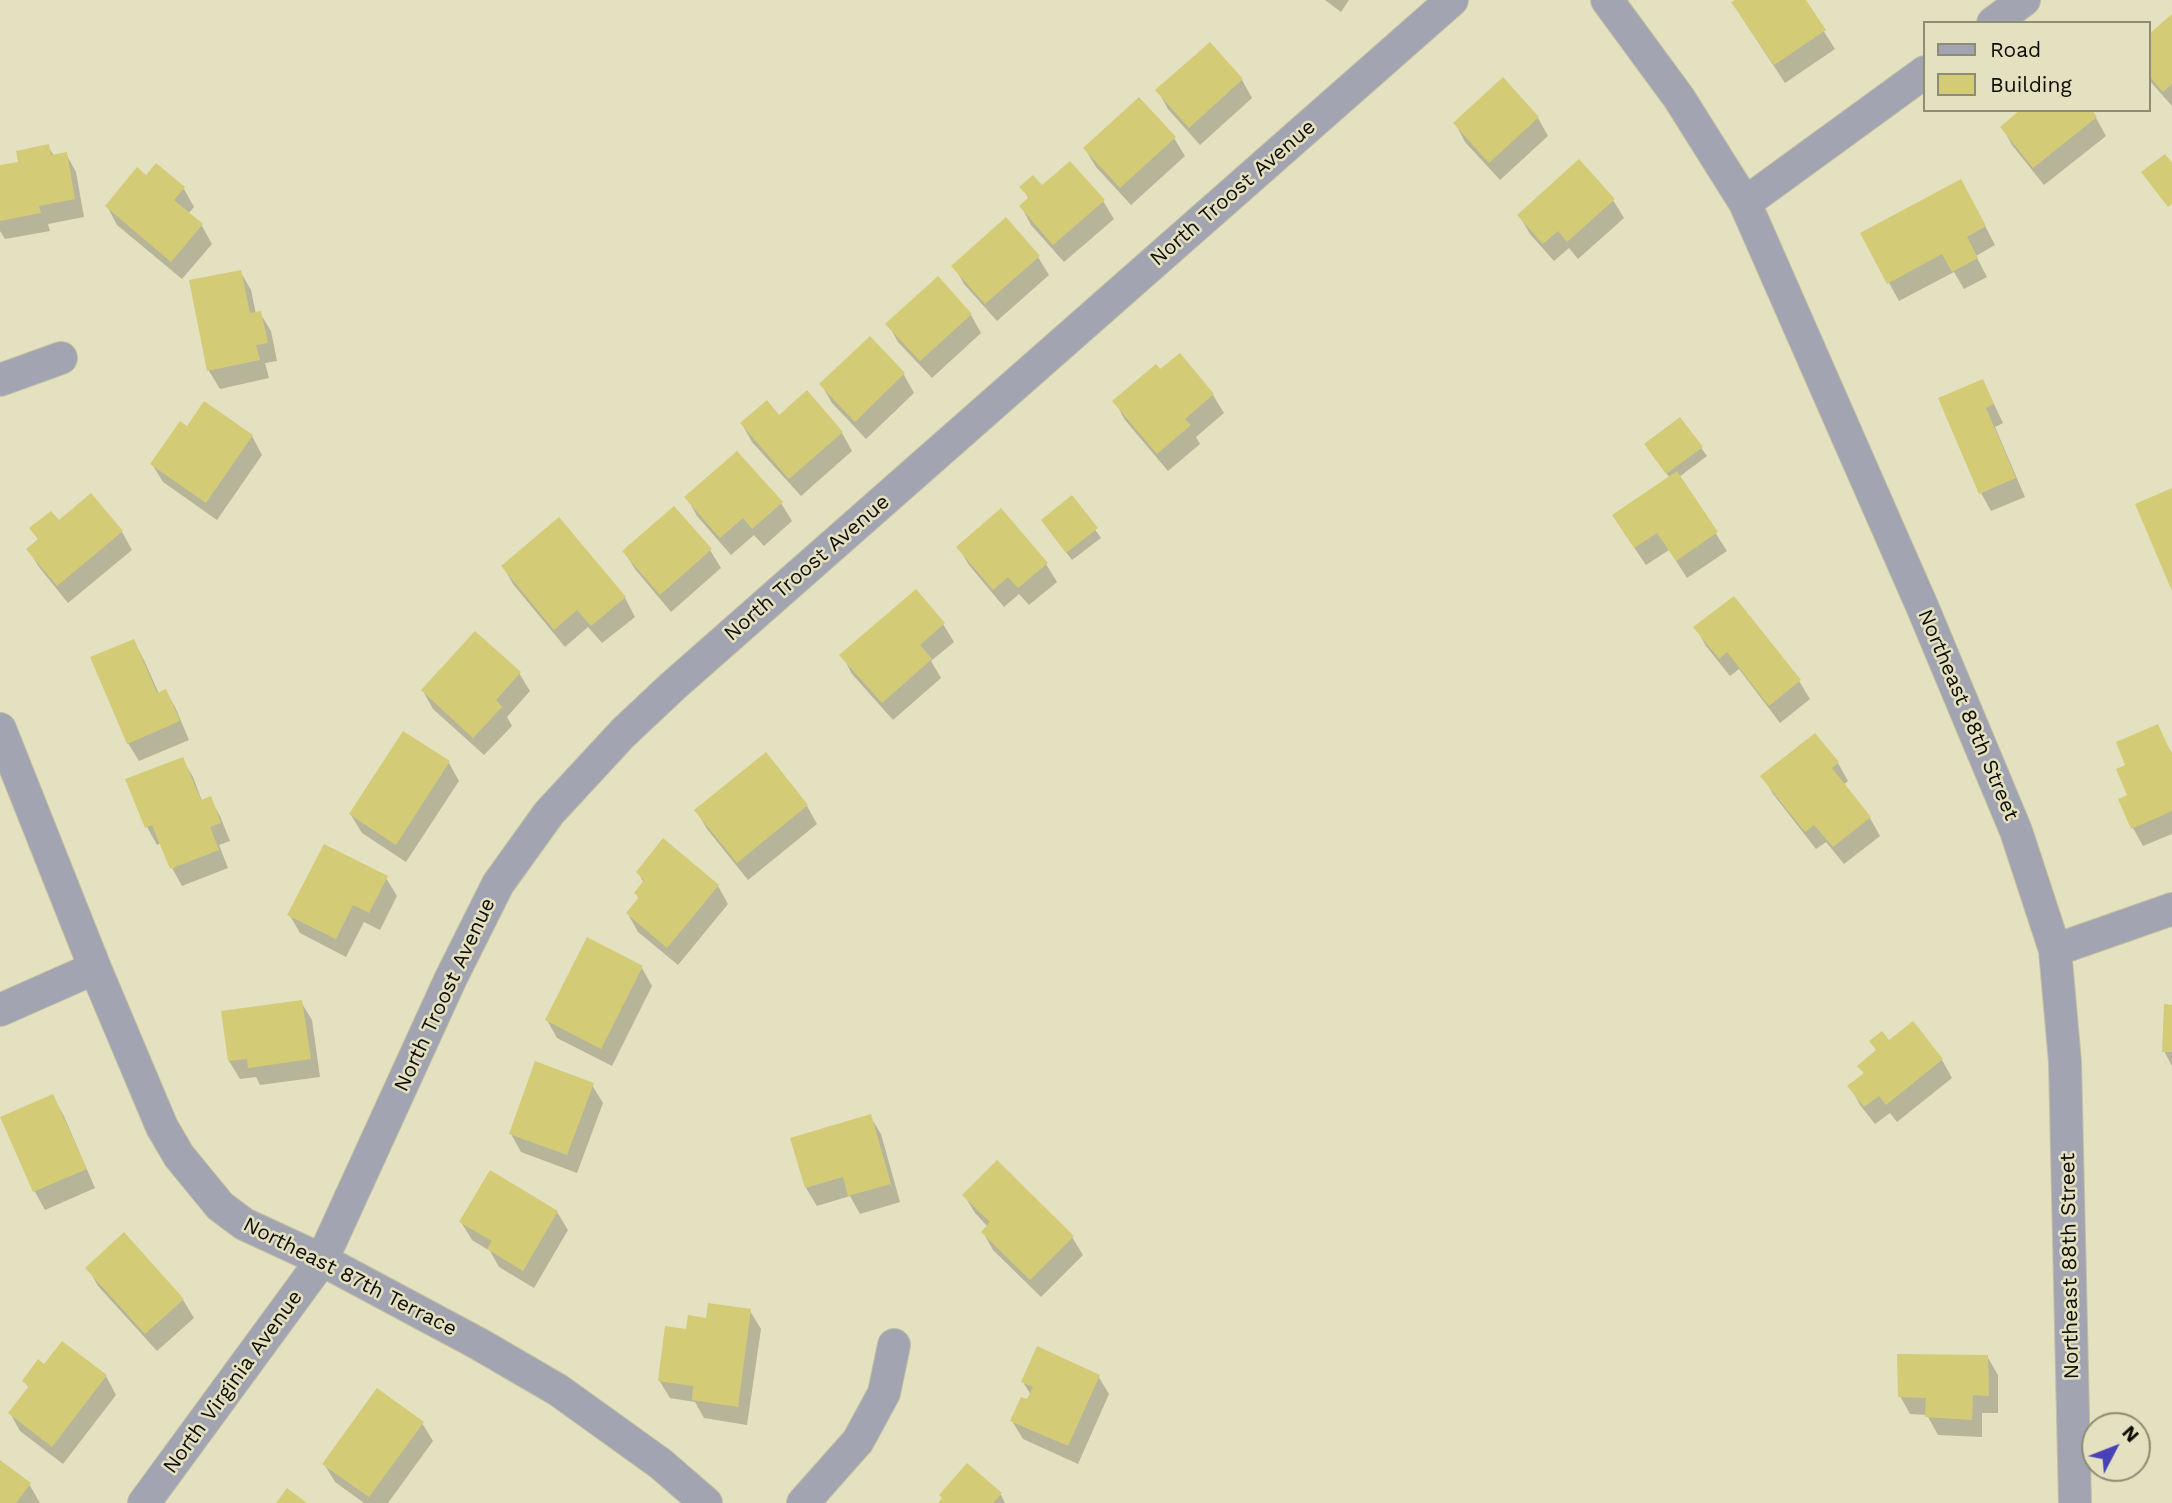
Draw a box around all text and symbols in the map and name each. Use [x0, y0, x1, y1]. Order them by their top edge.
legend [1924, 21, 2151, 112]
text: Road [1990, 37, 2041, 62]
text: Building [1990, 72, 2072, 97]
street label: North Troost Avenue [1145, 114, 1321, 272]
street label: North Troost Avenue [719, 489, 895, 647]
street label: Northeast 88th Street [1912, 606, 2024, 824]
street label: North Troost Avenue [389, 894, 501, 1096]
street label: Northeast 88th Street [2055, 1152, 2085, 1380]
street label: Northeast 87th Terrace [239, 1212, 461, 1342]
street label: North Virginia Avenue [158, 1285, 308, 1479]
north arrow [2081, 1412, 2151, 1482]
text: N [2117, 1421, 2144, 1447]

